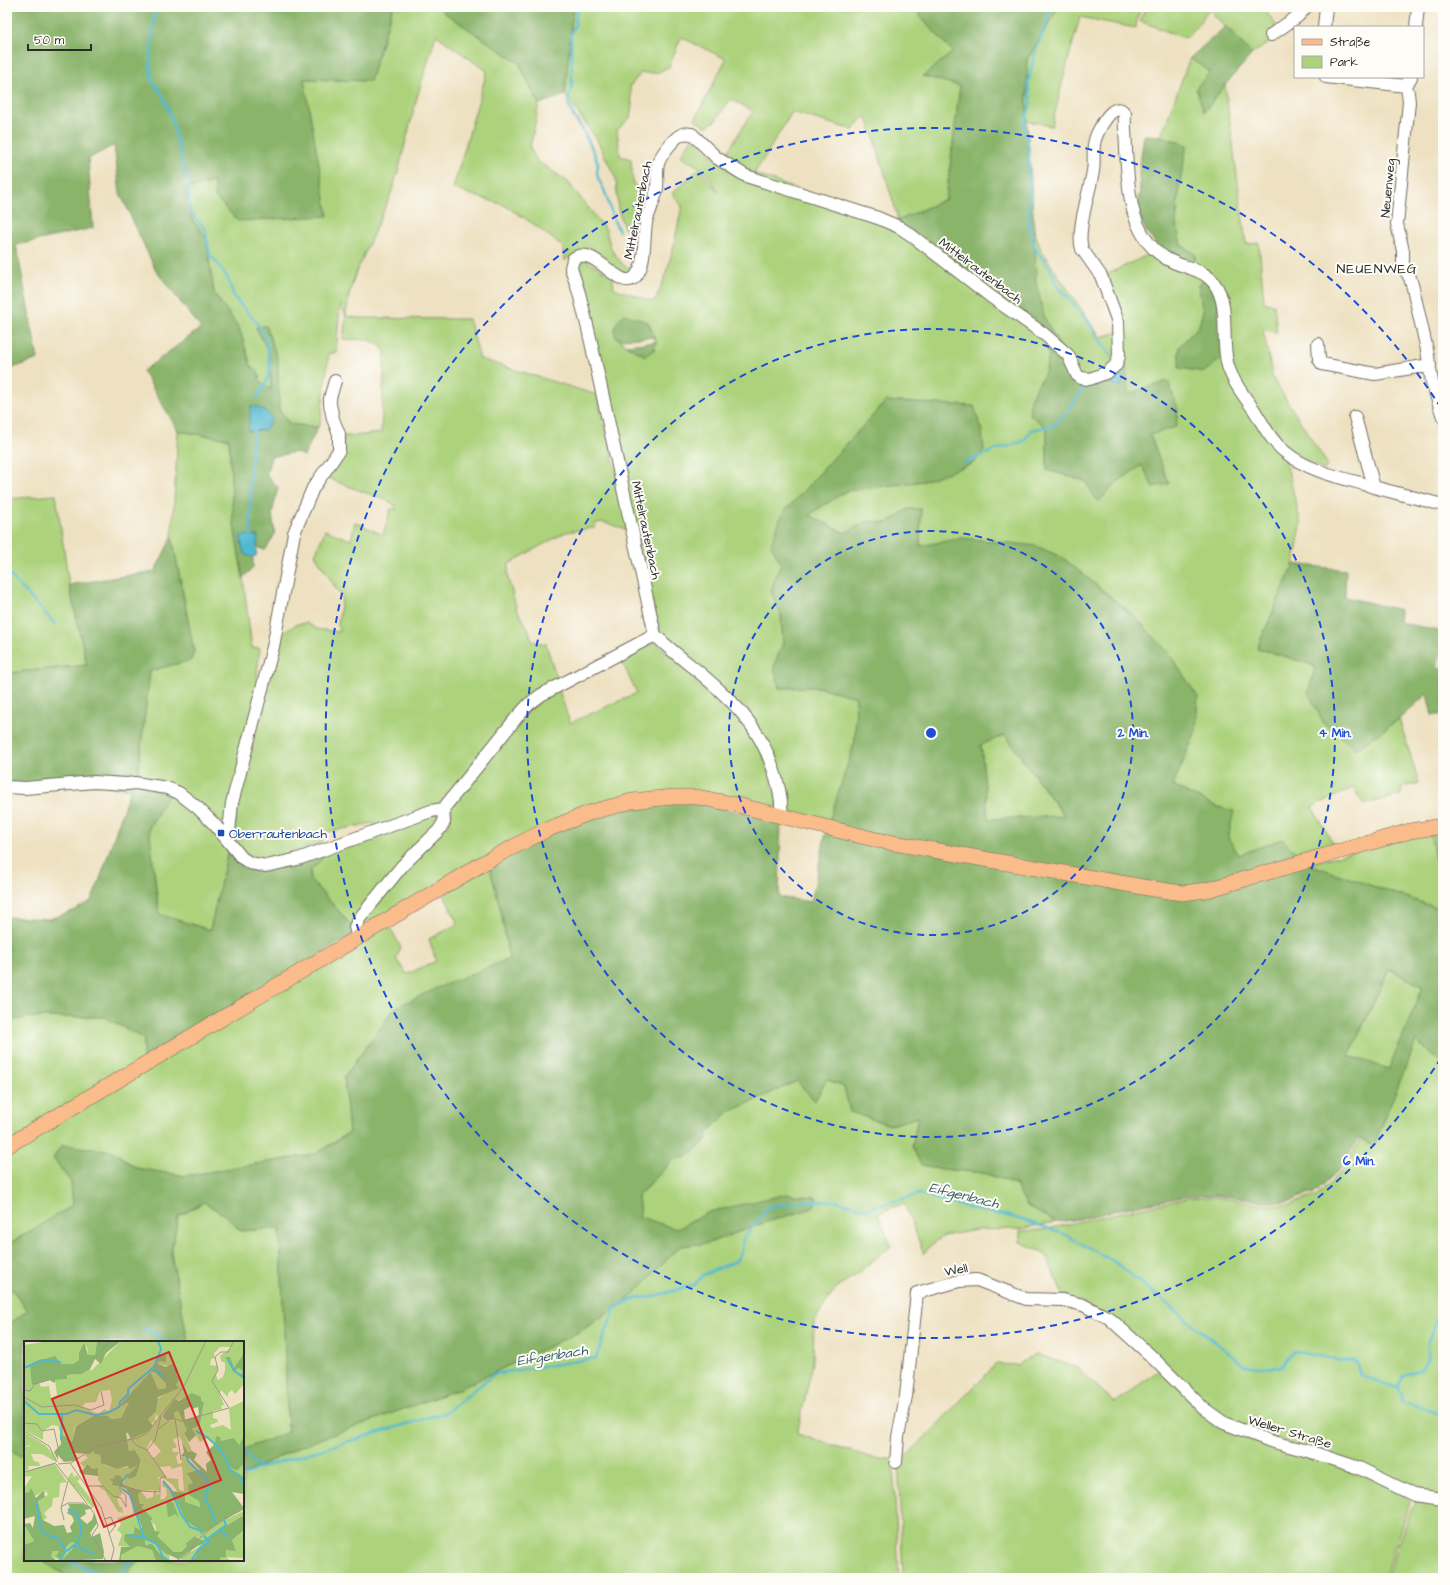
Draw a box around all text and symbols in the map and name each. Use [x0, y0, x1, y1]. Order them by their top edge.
scale bar [28, 26, 91, 52]
legend [1294, 26, 1424, 78]
text: 50 m [34, 32, 65, 49]
text: Straße [1330, 34, 1371, 51]
text: Park [1330, 54, 1358, 71]
street label: Neuenweg [1376, 157, 1401, 219]
street label: Mittelrautenbach [620, 159, 656, 261]
street label: Mittelrautenbach [935, 233, 1026, 308]
district label: NEUENWEG [1336, 259, 1418, 279]
street label: Mittelrautenbach [627, 479, 665, 582]
text: 2 Min. [1116, 725, 1149, 742]
text: 4 Min. [1319, 725, 1352, 742]
centre of rings [924, 726, 938, 740]
place label: Oberrautenbach [229, 825, 328, 843]
marker: Oberrautenbach [216, 828, 226, 838]
text: 6 Min. [1343, 1153, 1375, 1170]
water label: Eifgenbach [927, 1178, 1002, 1215]
street label: Well [943, 1259, 969, 1281]
water label: Eifgenbach [515, 1340, 590, 1371]
inset map [24, 1341, 244, 1561]
street label: Weller Straße [1246, 1411, 1334, 1453]

